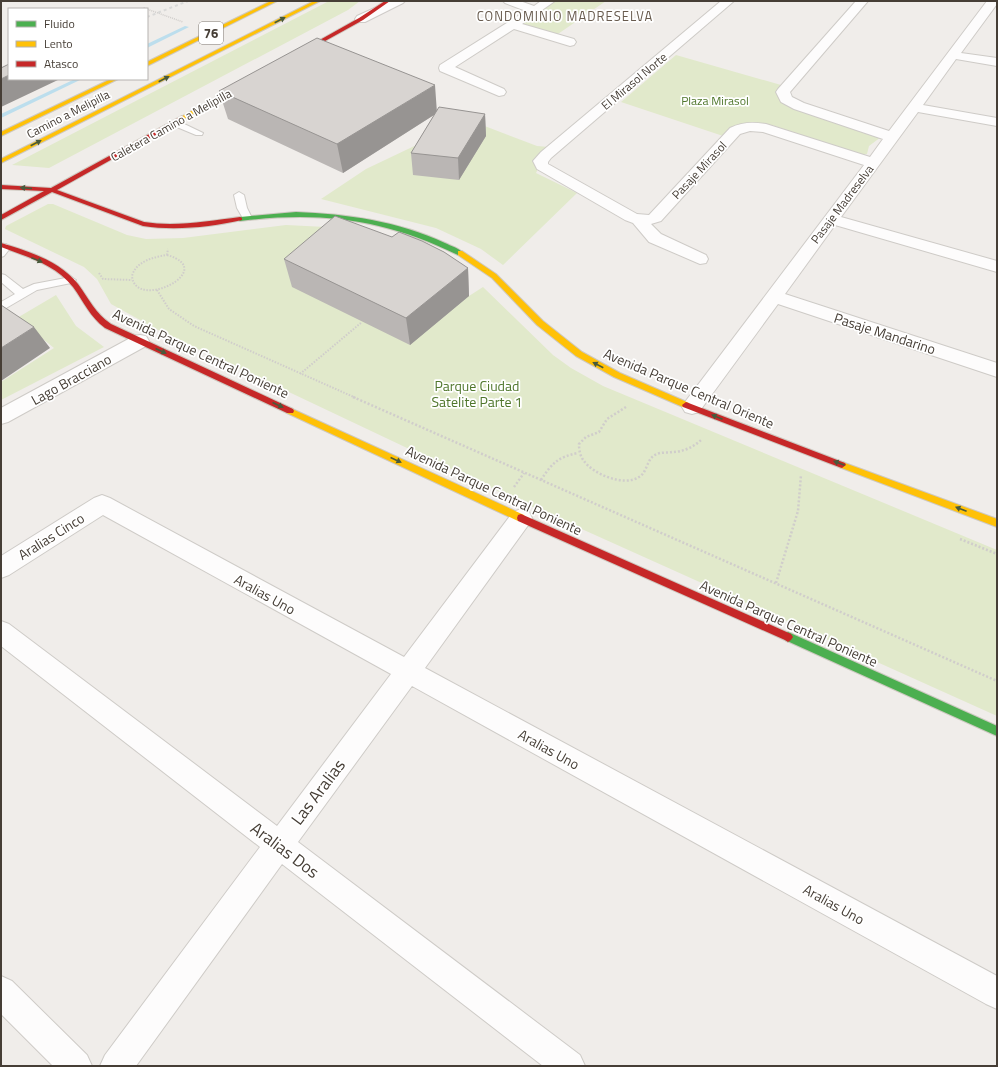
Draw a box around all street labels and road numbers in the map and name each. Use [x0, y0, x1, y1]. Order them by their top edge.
road number: 76 [199, 22, 223, 44]
street label: El Mirasol Norte [597, 48, 671, 114]
street label: Caletera Camino a Melipilla [107, 84, 235, 166]
street label: Camino a Melipilla [23, 85, 113, 143]
street label: Pasaje Mirasol [667, 137, 731, 203]
street label: Pasaje Madreselva [806, 160, 878, 248]
street label: Avenida Parque Central Poniente [109, 303, 293, 403]
street label: Pasaje Mandarino [832, 307, 938, 359]
street label: Avenida Parque Central Oriente [600, 342, 778, 434]
street label: Lago Bracciano [27, 348, 115, 410]
street label: Avenida Parque Central Poniente [402, 440, 586, 540]
street label: Aralias Cinco [14, 507, 88, 565]
street label: Aralias Uno [231, 569, 299, 619]
street label: Avenida Parque Central Poniente [697, 574, 881, 672]
street label: Aralias Uno [515, 724, 583, 774]
street label: Las Aralias [284, 753, 352, 831]
street label: Aralias Dos [245, 815, 325, 885]
street label: Aralias Uno [800, 879, 868, 929]

